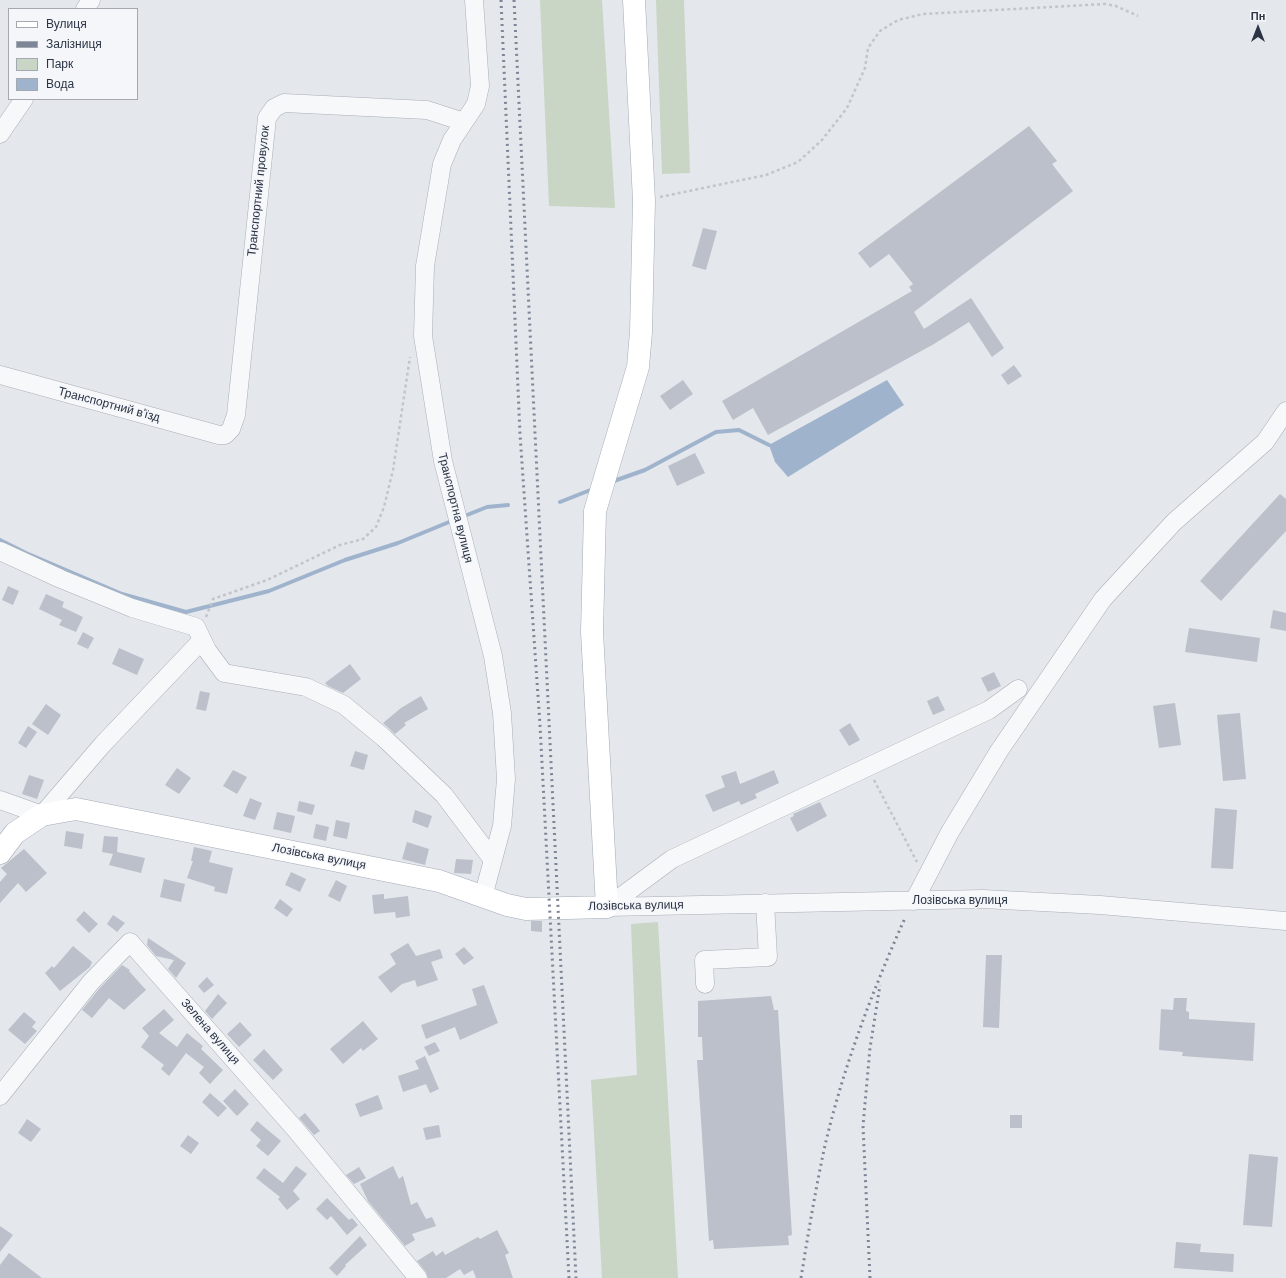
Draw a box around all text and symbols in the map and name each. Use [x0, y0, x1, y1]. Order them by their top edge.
legend [8, 8, 138, 100]
north arrow [1238, 8, 1278, 48]
text: Пн [1251, 9, 1265, 23]
text: Вулиця [46, 16, 87, 32]
text: Залізниця [46, 36, 102, 52]
text: Парк [46, 56, 73, 72]
text: Вода [46, 76, 74, 92]
street label: Транспортний провулок [245, 125, 273, 257]
street label: Транспортний в'їзд [57, 384, 161, 426]
street label: Транспортна вулиця [434, 451, 476, 565]
street label: Лозівська вулиця [271, 841, 367, 873]
street label: Лозівська вулиця [912, 894, 1008, 908]
street label: Лозівська вулиця [588, 898, 684, 914]
street label: Зелена вулиця [177, 996, 243, 1068]

